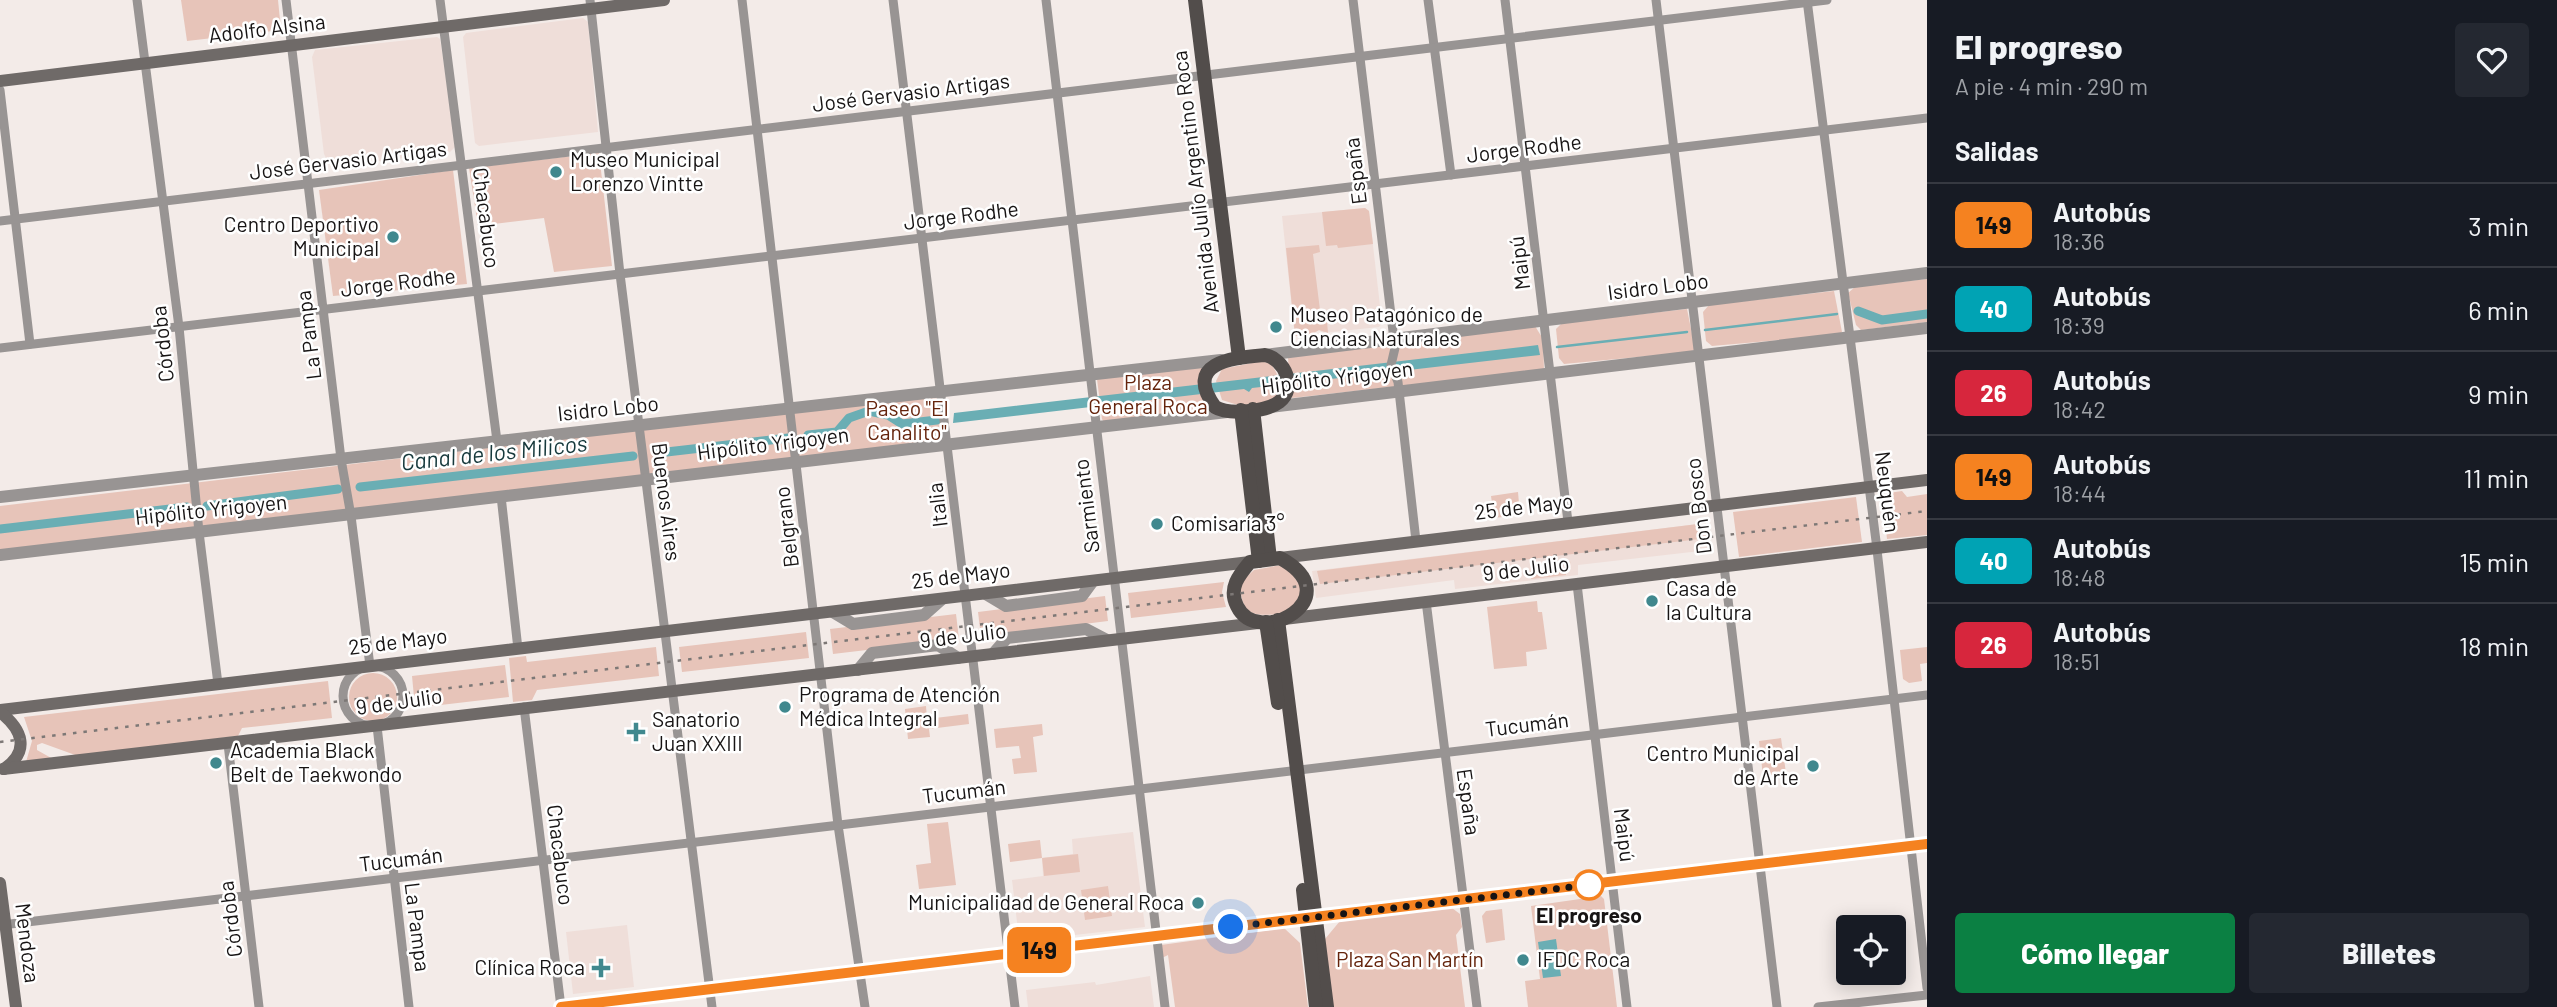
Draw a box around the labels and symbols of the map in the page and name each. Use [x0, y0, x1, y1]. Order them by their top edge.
street label: Adolfo Alsina [207, 8, 327, 47]
street label: Avenida Julio Argentino Roca [1166, 49, 1223, 315]
street label: José Gervasio Artigas [811, 67, 1011, 116]
street label: Jorge Rodhe [1465, 128, 1583, 167]
street label: José Gervasio Artigas [248, 135, 448, 184]
street label: España [1338, 136, 1371, 206]
place label: Museo Municipal Lorenzo Vintte [570, 146, 720, 195]
marker: Museo Municipal Lorenzo Vintte [548, 164, 564, 180]
street label: Chacabuco [469, 166, 506, 270]
street label: Jorge Rodhe [902, 195, 1020, 234]
place label: Centro Deportivo Municipal [224, 211, 379, 260]
marker: Centro Deportivo Municipal [385, 229, 401, 245]
street label: Maipú [1503, 235, 1534, 292]
street label: Jorge Rodhe [339, 262, 457, 301]
street label: Isidro Lobo [1606, 267, 1710, 304]
street label: La Pampa [290, 289, 325, 381]
place label: Museo Patagónico de Ciencias Naturales [1290, 301, 1483, 350]
street label: Córdoba [145, 305, 178, 384]
marker: Museo Patagónico de Ciencias Naturales [1268, 319, 1284, 335]
street label: Hipólito Yrigoyen [1259, 355, 1414, 398]
park label: Plaza General Roca [1088, 369, 1208, 418]
street label: Isidro Lobo [556, 390, 660, 425]
park label: Paseo "El Canalito" [865, 395, 949, 444]
street label: Hipólito Yrigoyen [695, 421, 850, 464]
water label: Canal de los Milicos [399, 428, 589, 476]
street label: Buenos Aires [648, 441, 687, 562]
street label: Neuquén [1871, 450, 1906, 534]
street label: Don Bosco [1679, 457, 1716, 556]
street label: Sarmiento [1067, 458, 1104, 555]
street label: Italia [921, 481, 952, 529]
street label: Belgrano [768, 485, 803, 569]
street label: 25 de Mayo [1473, 487, 1575, 524]
street label: Hipólito Yrigoyen [133, 488, 288, 529]
place label: Comisaría 3° [1171, 510, 1285, 535]
marker: Comisaría 3° [1149, 516, 1165, 532]
street label: 9 de Julio [1481, 550, 1571, 585]
street label: 25 de Mayo [910, 556, 1012, 593]
place label: Casa de la Cultura [1666, 575, 1752, 624]
marker: Casa de la Cultura [1644, 593, 1660, 609]
street label: 9 de Julio [918, 617, 1008, 652]
street label: 25 de Mayo [347, 622, 449, 659]
place label: Programa de Atención Médica Integral [799, 681, 1000, 730]
street label: 9 de Julio [354, 682, 444, 719]
marker: Programa de Atención Médica Integral [777, 699, 793, 715]
place label: Sanatorio Juan XXIII [652, 706, 743, 755]
street label: Tucumán [1484, 706, 1570, 741]
marker: Sanatorio Juan XXIII [626, 722, 646, 742]
place label: Academia Black Belt de Taekwondo [230, 737, 402, 786]
place label: Centro Municipal de Arte [1647, 740, 1799, 789]
marker: Academia Black Belt de Taekwondo [208, 755, 224, 771]
marker: Centro Municipal de Arte [1805, 758, 1821, 774]
street label: España [1452, 767, 1487, 837]
street label: Tucumán [921, 773, 1007, 808]
street label: Chacabuco [543, 803, 580, 907]
street label: Maipú [1610, 806, 1641, 863]
street label: Tucumán [358, 841, 444, 876]
marker: El progreso [1574, 870, 1604, 900]
street label: Córdoba [212, 880, 247, 959]
street label: La Pampa [401, 881, 436, 973]
place label: Municipalidad de General Roca [908, 889, 1184, 914]
marker: Municipalidad de General Roca [1190, 895, 1206, 911]
street label: Mendoza [11, 901, 46, 984]
place label: El progreso [1536, 902, 1642, 927]
your location [1213, 909, 1248, 944]
line badge: 149 [999, 927, 1079, 973]
park label: Plaza San Martín [1336, 946, 1484, 971]
place label: IFDC Roca [1537, 946, 1630, 971]
marker: IFDC Roca [1515, 952, 1531, 968]
place label: Clínica Roca [475, 954, 585, 979]
marker: Clínica Roca [591, 958, 611, 978]

